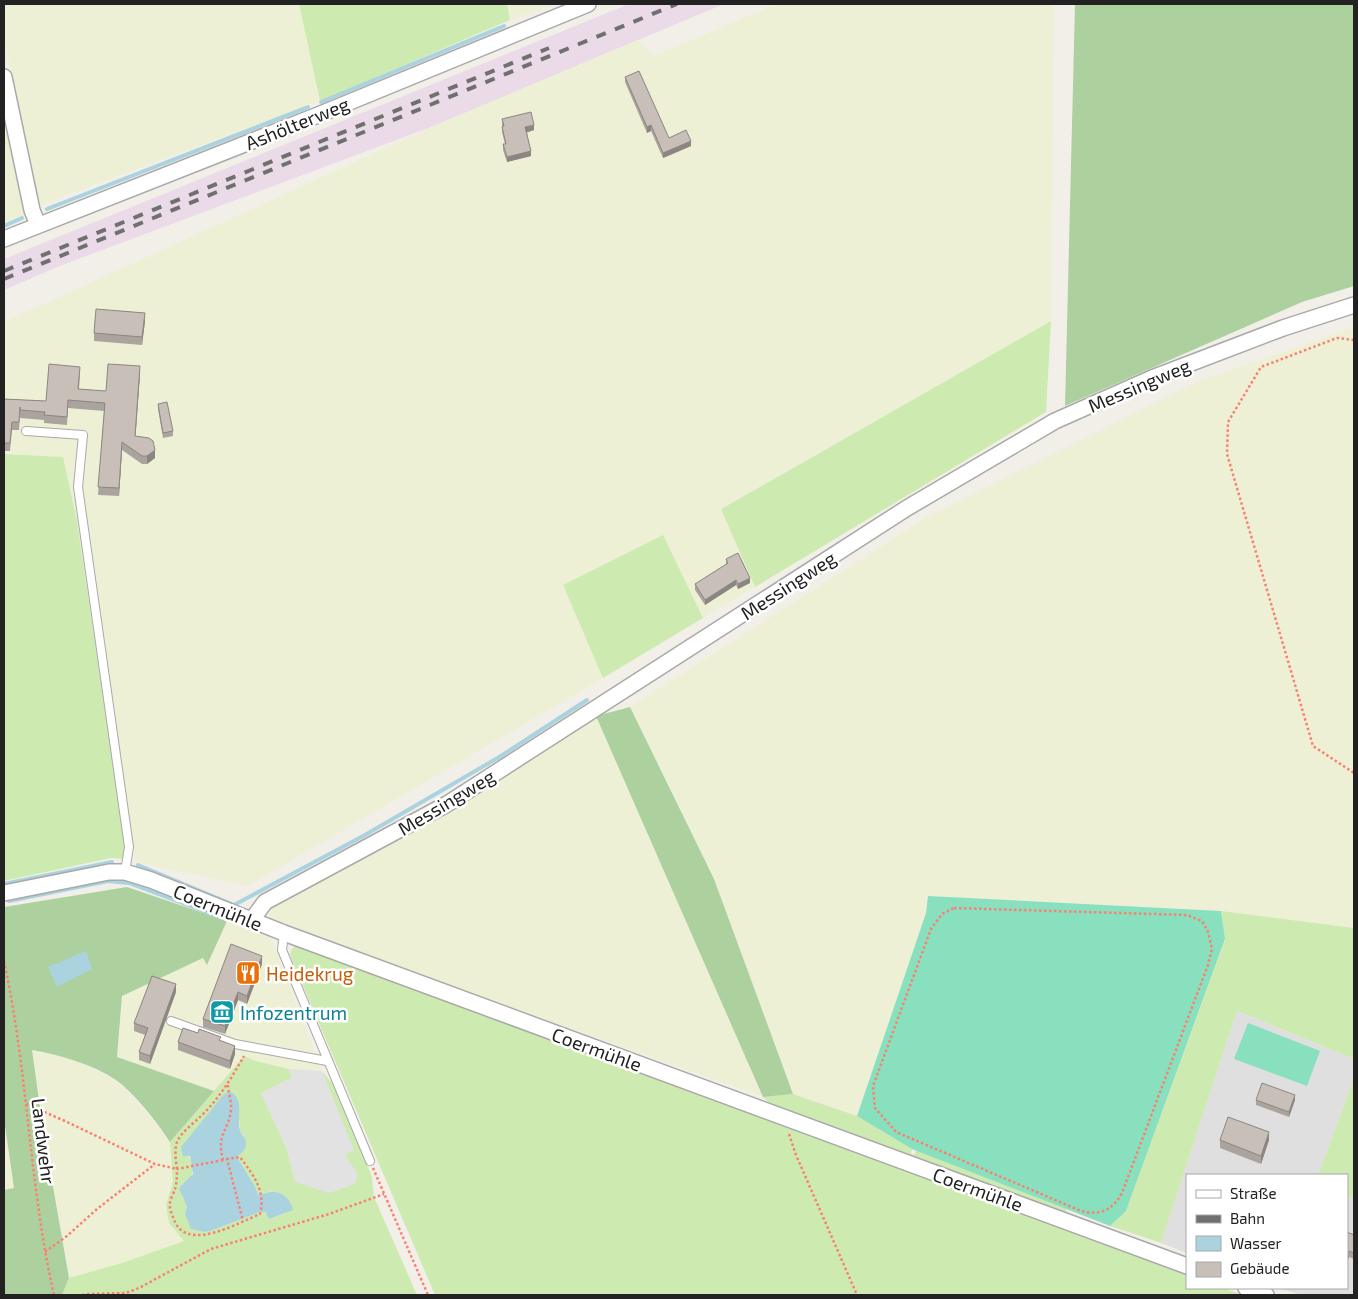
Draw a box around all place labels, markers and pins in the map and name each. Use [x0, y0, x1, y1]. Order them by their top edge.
restaurant icon: Heidekrug [235, 960, 261, 986]
place label: Heidekrug [266, 962, 354, 985]
museum icon: Infozentrum [209, 999, 235, 1025]
place label: Infozentrum [240, 1001, 347, 1024]

